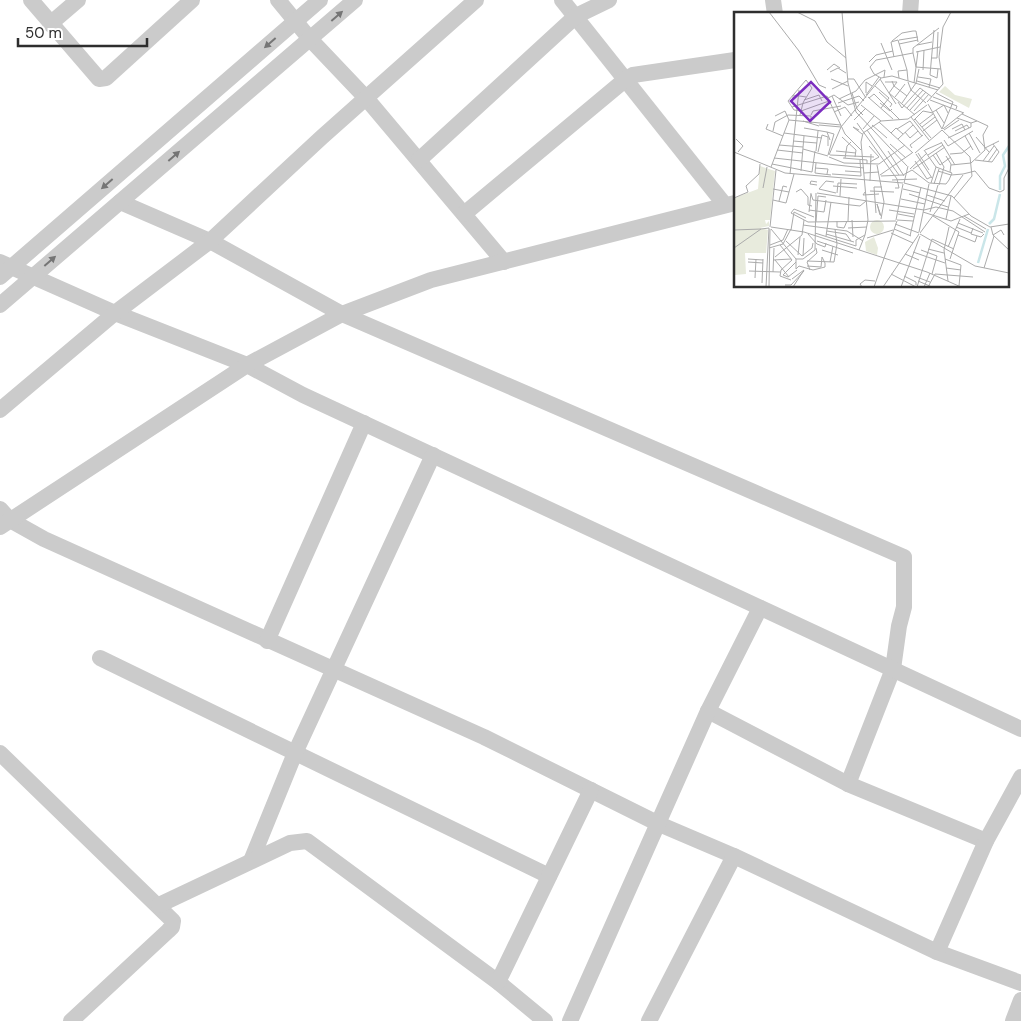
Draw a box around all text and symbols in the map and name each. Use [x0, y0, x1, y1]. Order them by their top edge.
one-way arrow [330, 10, 343, 21]
inset map [734, 12, 1008, 288]
scale bar [18, 15, 146, 47]
text: 50 m [25, 23, 62, 43]
one-way arrow [264, 38, 277, 49]
one-way arrow [167, 150, 180, 161]
one-way arrow [102, 178, 114, 190]
one-way arrow [44, 256, 57, 267]

